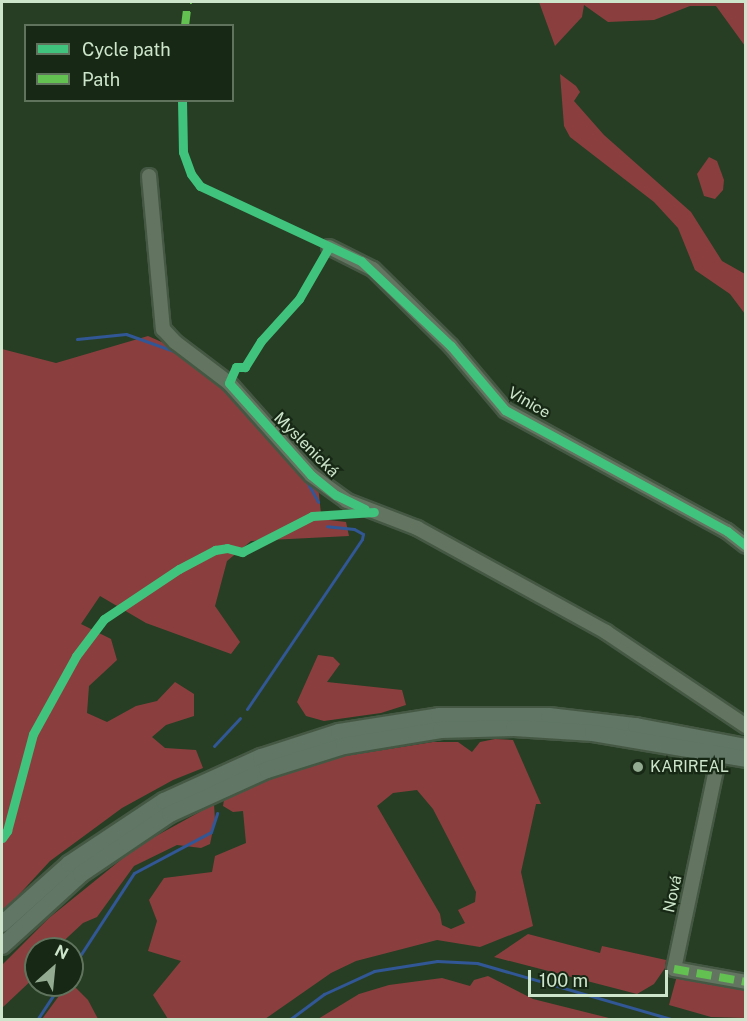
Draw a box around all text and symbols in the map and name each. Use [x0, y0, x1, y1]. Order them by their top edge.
legend [24, 24, 234, 102]
text: Cycle path [82, 39, 171, 60]
text: Path [82, 69, 120, 90]
street label: Vinice [504, 383, 554, 423]
street label: Myslenická [270, 409, 342, 481]
place label: KARIREAL [650, 757, 729, 777]
marker: KARIREAL [631, 760, 645, 774]
street label: Nová [660, 874, 686, 914]
north arrow [24, 937, 84, 997]
text: N [52, 941, 71, 964]
scale bar [531, 958, 670, 996]
text: 100 m [539, 970, 588, 991]

